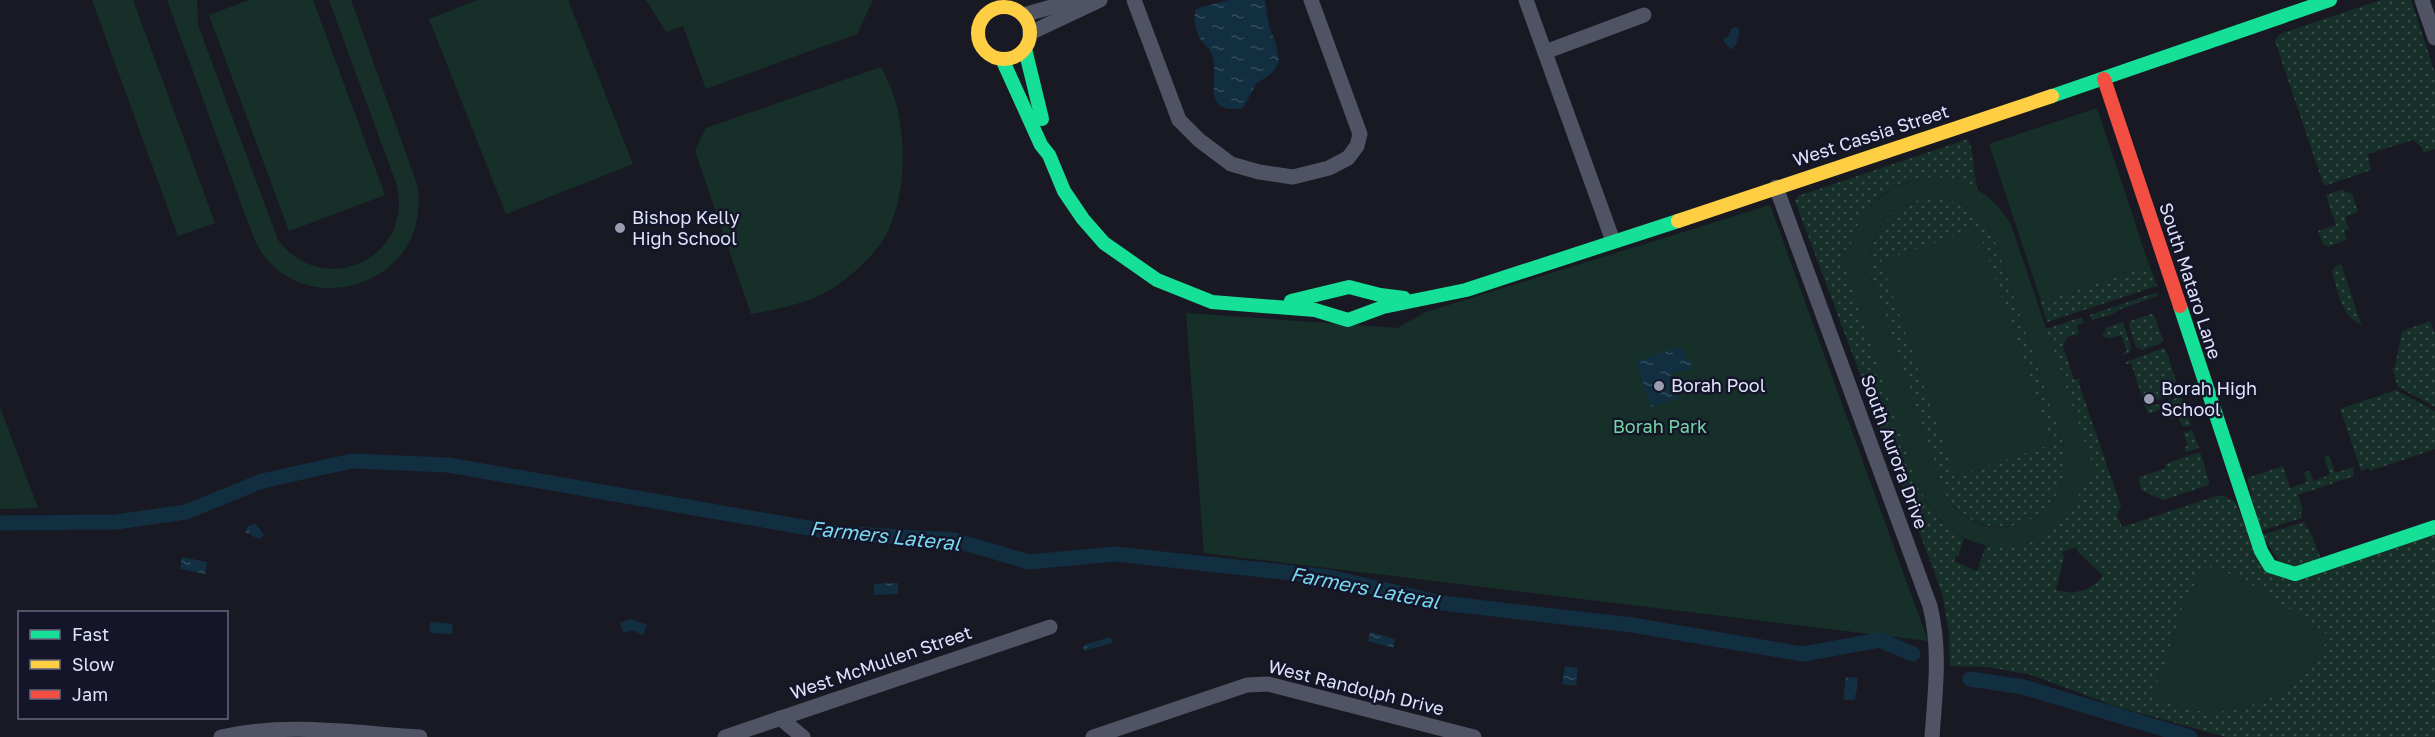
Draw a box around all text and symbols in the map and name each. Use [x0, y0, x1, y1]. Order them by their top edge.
street label: West Cassia Street [1790, 99, 1951, 171]
street label: South Mataro Lane [2155, 200, 2227, 362]
place label: Bishop Kelly High School [632, 206, 740, 249]
marker: Bishop Kelly High School [613, 221, 627, 235]
street label: South Aurora Drive [1857, 372, 1933, 532]
place label: Borah Pool [1671, 374, 1766, 396]
place label: Borah High School [2161, 377, 2257, 420]
marker: Borah Pool [1652, 379, 1666, 393]
marker: Borah High School [2142, 392, 2156, 406]
park label: Borah Park [1613, 415, 1707, 437]
water label: Farmers Lateral [809, 515, 962, 555]
water label: Farmers Lateral [1289, 561, 1442, 613]
legend [18, 611, 228, 719]
street label: West McMullen Street [787, 621, 974, 703]
text: Fast [72, 623, 109, 645]
text: Slow [72, 653, 115, 675]
street label: West Randolph Drive [1266, 655, 1446, 720]
text: Jam [72, 683, 108, 705]

